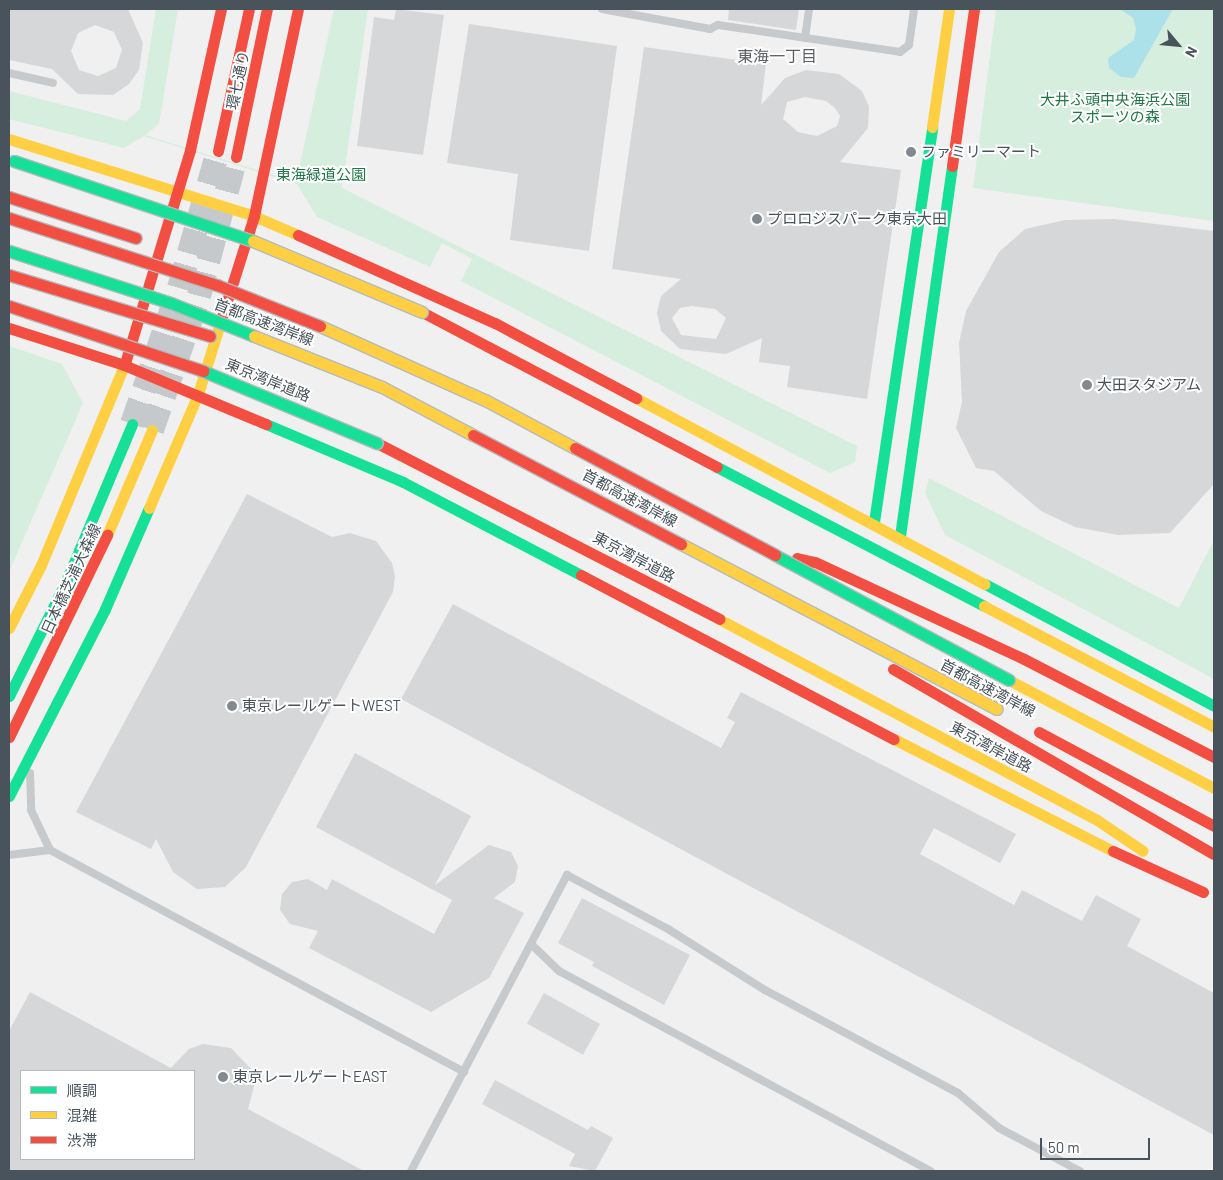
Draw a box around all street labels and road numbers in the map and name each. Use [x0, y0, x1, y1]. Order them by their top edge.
street label: 環七通り [223, 49, 253, 111]
street label: 首都高速湾岸線 [212, 295, 316, 349]
street label: 東京湾岸道路 [223, 355, 313, 405]
street label: 首都高速湾岸線 [579, 465, 681, 531]
street label: 日本橋芝浦大森線 [37, 521, 105, 637]
street label: 東京湾岸道路 [590, 528, 678, 586]
street label: 首都高速湾岸線 [937, 655, 1039, 721]
street label: 東京湾岸道路 [947, 718, 1035, 776]

